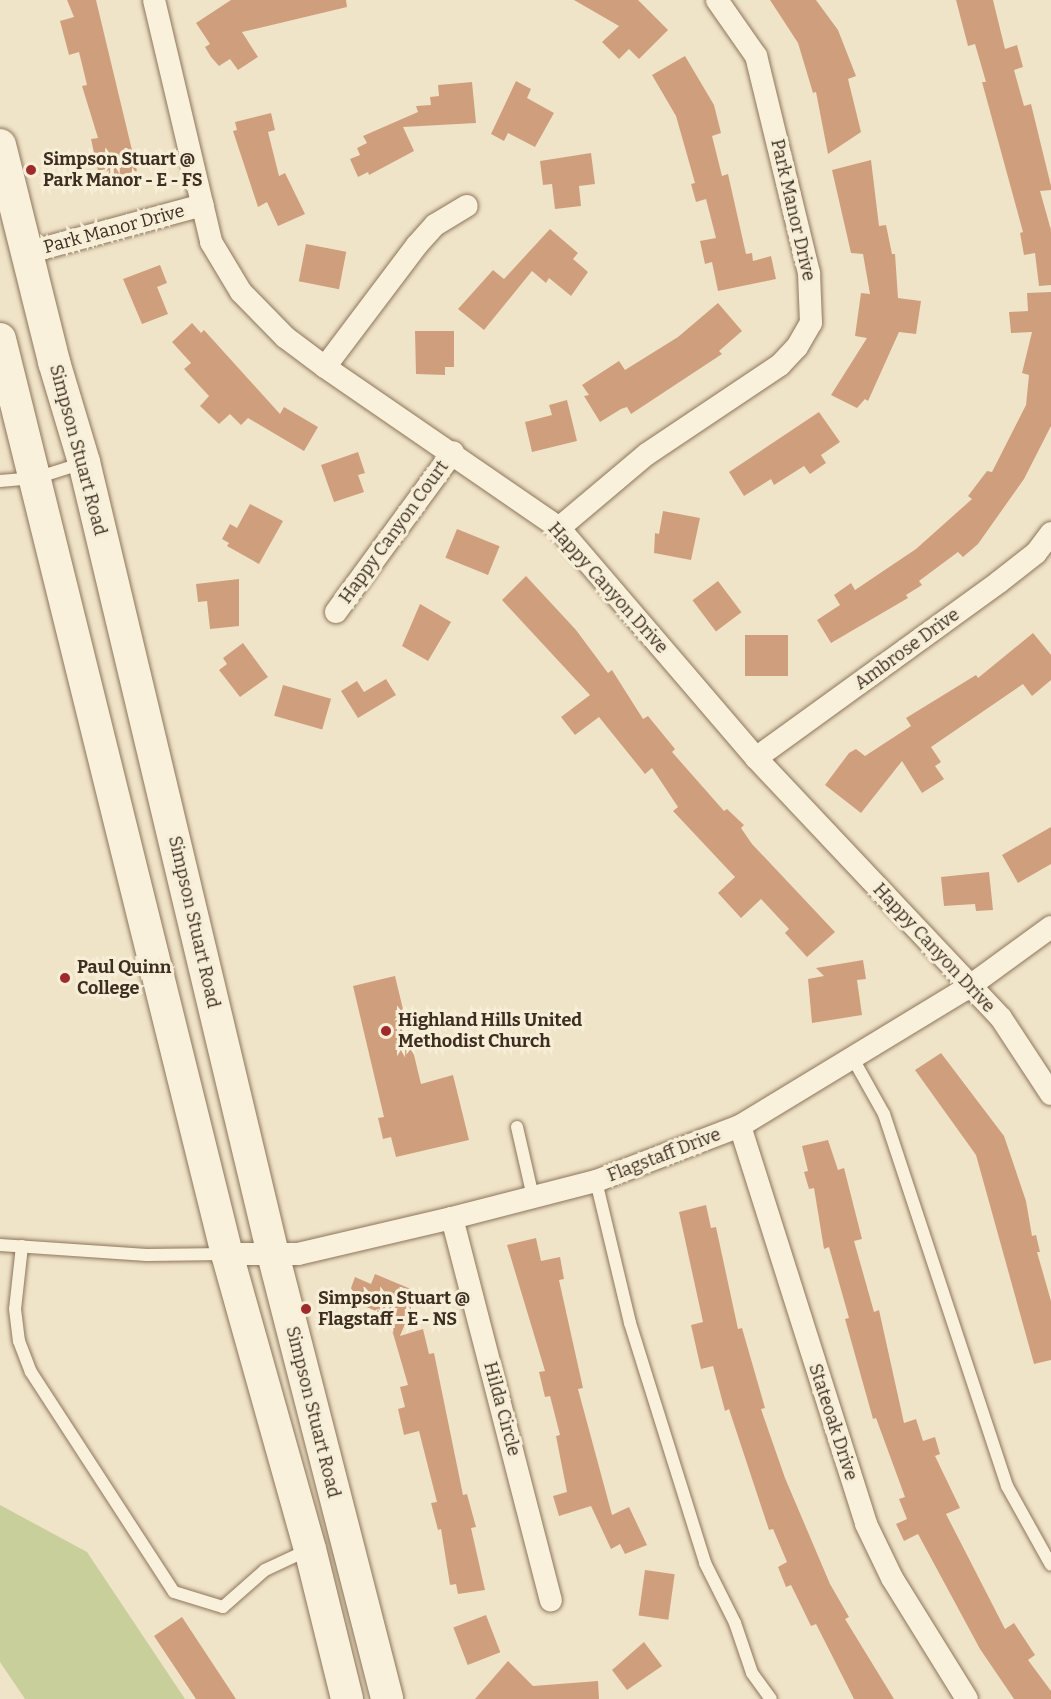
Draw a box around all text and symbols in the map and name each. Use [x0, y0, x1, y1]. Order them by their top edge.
street label: Park Manor Drive [766, 137, 820, 283]
place label: Simpson Stuart @ Park Manor - E - FS [43, 149, 203, 192]
marker: Simpson Stuart @ Park Manor - E - FS [24, 163, 38, 177]
street label: Park Manor Drive [41, 200, 187, 258]
street label: Simpson Stuart Road [45, 362, 111, 538]
street label: Happy Canyon Court [335, 456, 453, 608]
street label: Happy Canyon Drive [543, 518, 673, 658]
street label: Ambrose Drive [850, 604, 964, 694]
street label: Simpson Stuart Road [164, 834, 224, 1010]
street label: Happy Canyon Drive [869, 879, 999, 1017]
place label: Paul Quinn College [77, 957, 171, 1000]
marker: Paul Quinn College [58, 971, 72, 985]
place label: Highland Hills United Methodist Church [398, 1010, 582, 1052]
marker: Highland Hills United Methodist Church [379, 1024, 393, 1038]
street label: Flagstaff Drive [604, 1123, 724, 1187]
place label: Simpson Stuart @ Flagstaff - E - NS [318, 1288, 470, 1330]
marker: Simpson Stuart @ Flagstaff - E - NS [299, 1302, 313, 1316]
street label: Simpson Stuart Road [281, 1324, 345, 1500]
street label: Hilda Circle [479, 1360, 525, 1458]
street label: Stateoak Drive [804, 1361, 862, 1483]

